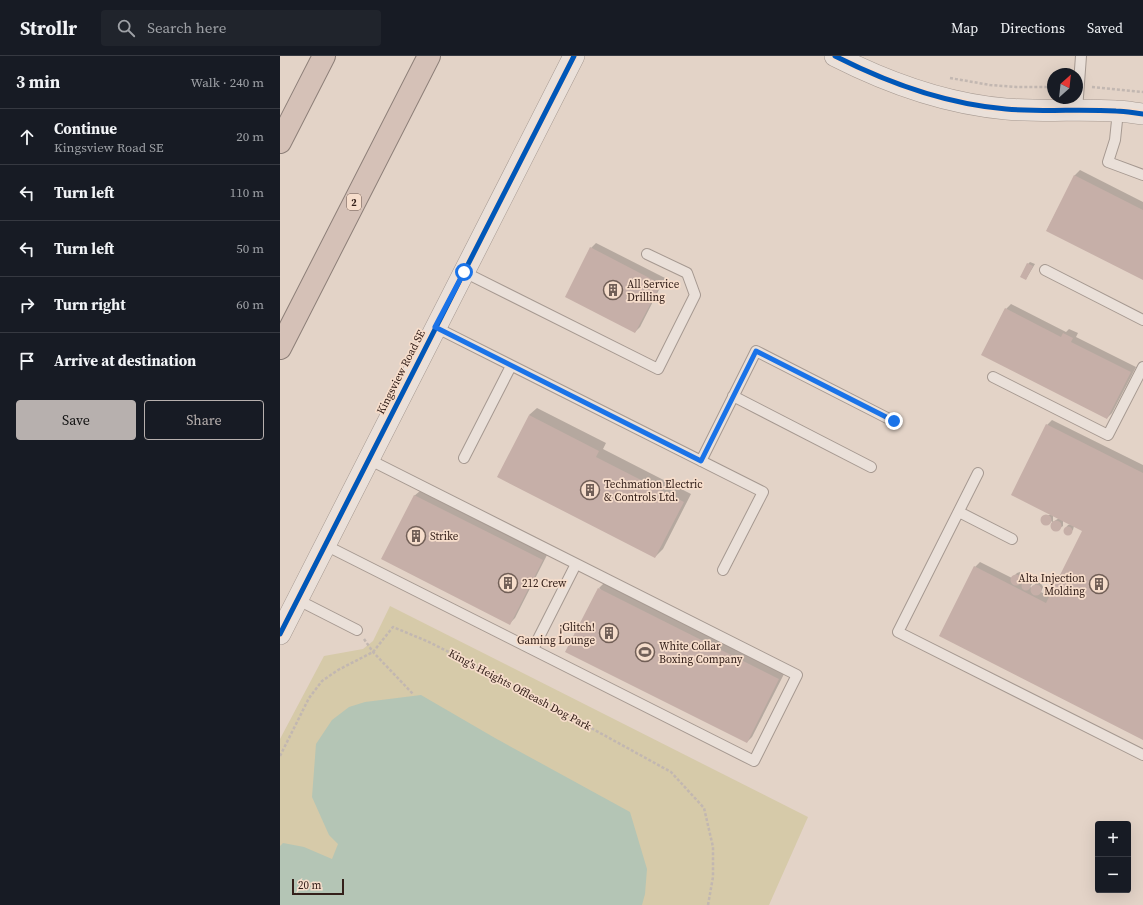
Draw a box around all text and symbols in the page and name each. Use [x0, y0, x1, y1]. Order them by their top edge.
search box [101, 10, 381, 46]
text: Strollr [20, 15, 77, 41]
icon: search [115, 17, 137, 39]
text: Search here [147, 17, 226, 38]
text: Map [951, 18, 978, 38]
text: Directions [1000, 18, 1065, 38]
text: Saved [1087, 18, 1123, 38]
north arrow [1047, 68, 1083, 104]
text: 3 min [16, 70, 60, 94]
text: Walk · 240 m [191, 74, 264, 91]
text: Continue [54, 118, 117, 139]
icon: ahead [16, 126, 38, 148]
text: 20 m [236, 128, 264, 145]
text: Kingsview Road SE [54, 139, 164, 156]
icon: left [16, 182, 38, 204]
text: Turn left [54, 182, 114, 203]
text: 110 m [230, 184, 264, 201]
road number: 2 [347, 194, 361, 210]
icon: left [16, 238, 38, 260]
text: Turn left [54, 238, 114, 259]
text: 50 m [236, 240, 264, 257]
route start [455, 263, 473, 281]
place label: All Service Drilling [627, 277, 680, 305]
building icon: All Service Drilling [602, 279, 624, 301]
icon: right [16, 294, 38, 316]
text: Turn right [54, 294, 126, 315]
text: 60 m [236, 296, 264, 313]
street label: Kingsview Road SE [373, 327, 429, 417]
icon: arrive [16, 350, 38, 372]
text: Arrive at destination [54, 350, 196, 371]
button: Save [16, 400, 136, 440]
button: Share [144, 400, 264, 440]
route end [885, 412, 903, 430]
place label: Techmation Electric & Controls Ltd. [604, 477, 703, 505]
building icon: Techmation Electric & Controls Ltd. [579, 479, 601, 501]
building icon: Strike [405, 525, 427, 547]
place label: Strike [430, 529, 459, 544]
place label: Alta Injection Molding [1018, 571, 1085, 599]
building icon: 212 Crew [497, 572, 519, 594]
building icon: Alta Injection Molding [1088, 573, 1110, 595]
place label: 212 Crew [522, 576, 567, 591]
place label: ¡Glitch! Gaming Lounge [517, 620, 595, 648]
building icon: ¡Glitch! Gaming Lounge [598, 622, 620, 644]
place label: White Collar Boxing Company [659, 639, 743, 667]
sports icon: White Collar Boxing Company [634, 641, 656, 663]
street label: King's Heights Offleash Dog Park [446, 646, 595, 735]
map controls [1095, 821, 1131, 893]
button: + [1095, 821, 1131, 857]
button: − [1095, 857, 1131, 893]
scale bar [292, 877, 344, 896]
text: 20 m [298, 878, 321, 893]

